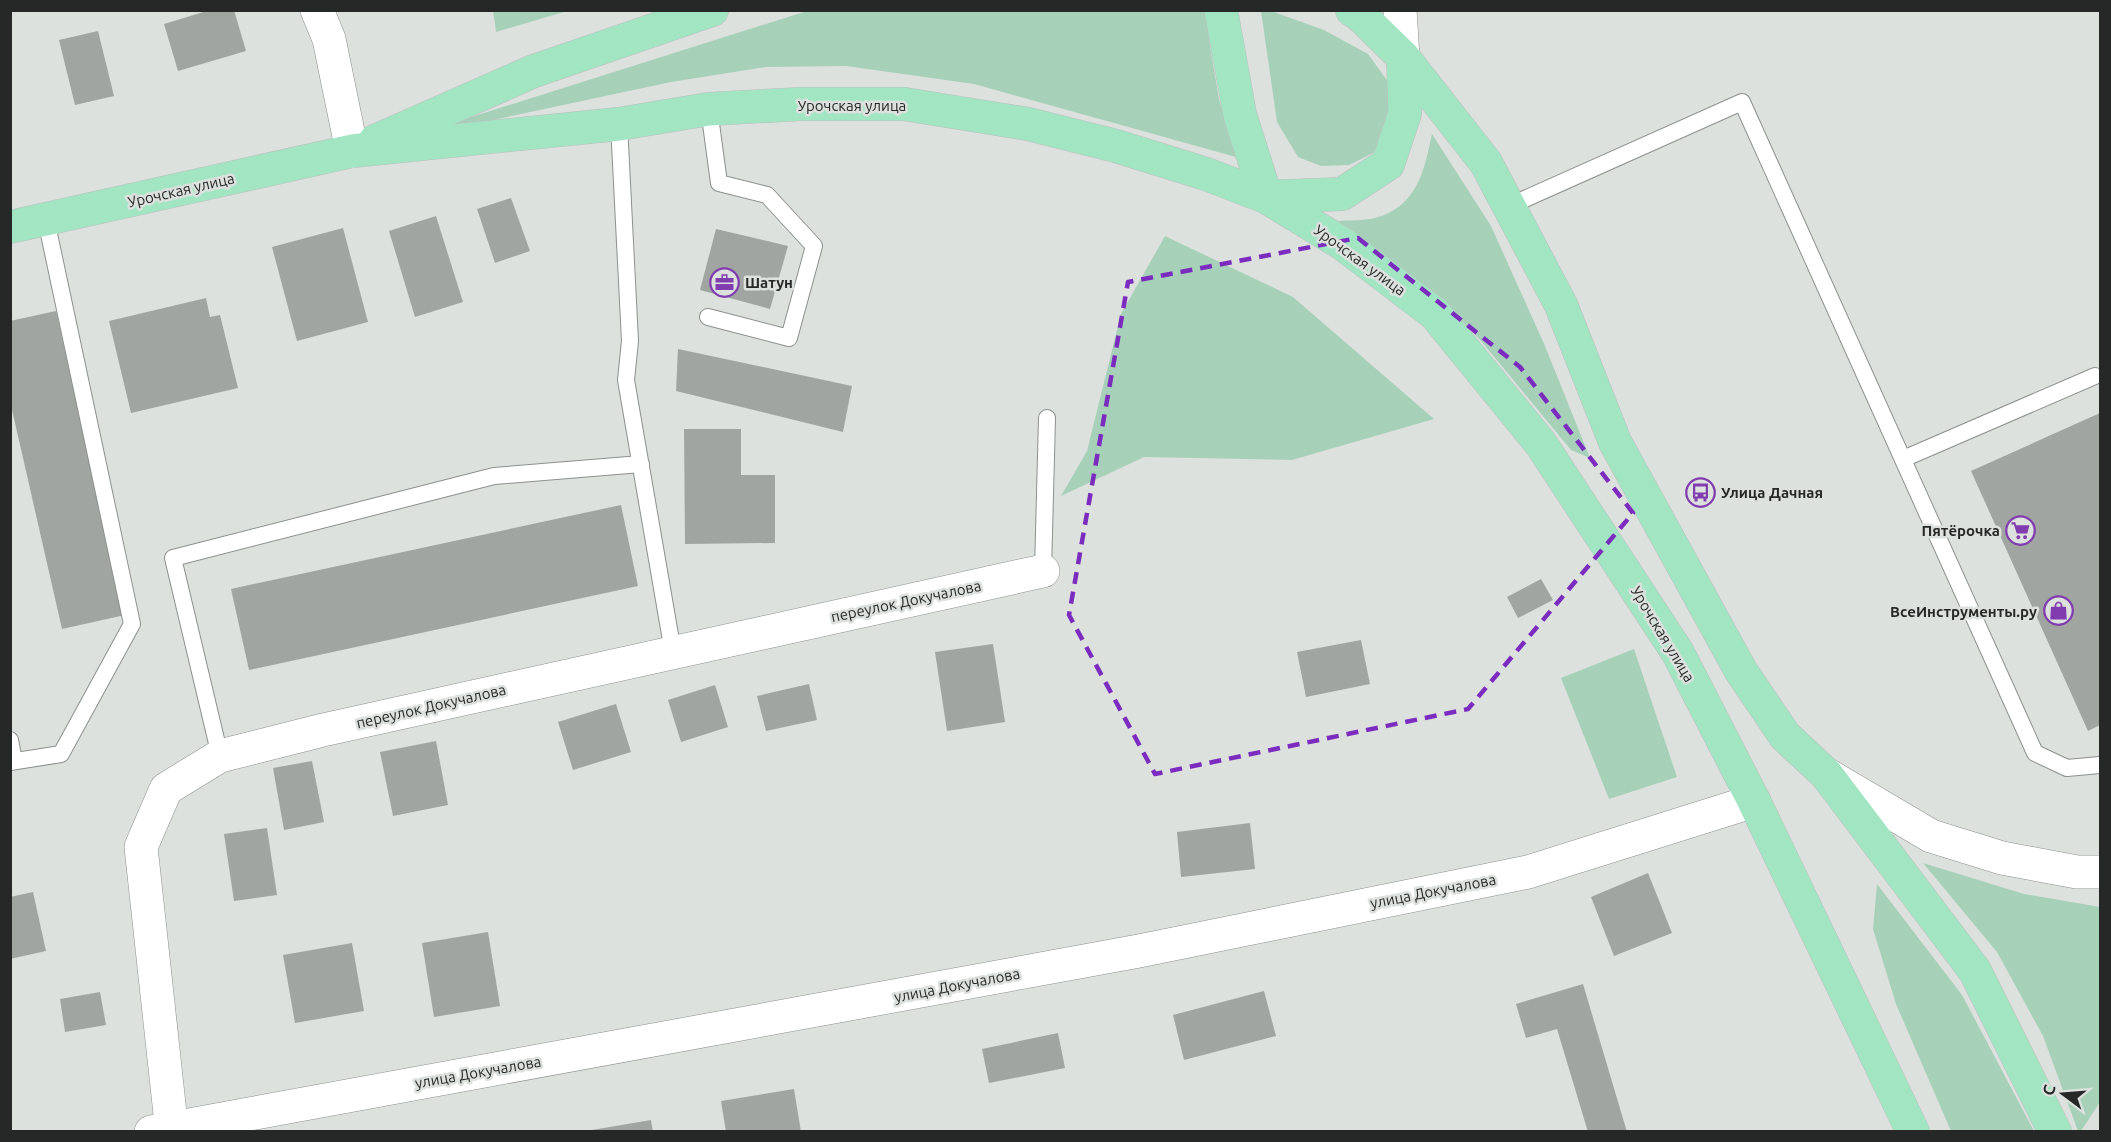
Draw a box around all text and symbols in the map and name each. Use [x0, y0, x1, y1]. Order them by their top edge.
street label: Урочская улица [798, 97, 906, 114]
street label: Урочская улица [126, 169, 236, 211]
street label: Урочская улица [1311, 221, 1409, 299]
office icon: Шатун [708, 266, 740, 298]
place label: Шатун [745, 274, 793, 291]
bus stop icon: Улица Дачная [1684, 476, 1716, 508]
place label: Улица Дачная [1721, 484, 1823, 501]
supermarket icon: Пятёрочка [2005, 514, 2037, 546]
place label: Пятёрочка [1921, 522, 2000, 539]
street label: переулок Докучалова [829, 577, 983, 625]
street label: Урочская улица [1628, 583, 1698, 685]
shop icon: ВсеИнструменты.ру [2042, 595, 2074, 627]
place label: ВсеИнструменты.ру [1890, 603, 2037, 620]
street label: переулок Докучалова [355, 681, 507, 731]
street label: улица Докучалова [1369, 870, 1497, 912]
street label: улица Докучалова [893, 964, 1021, 1006]
street label: улица Докучалова [414, 1053, 542, 1091]
north arrow [2033, 1064, 2093, 1124]
text: С [2039, 1082, 2059, 1097]

